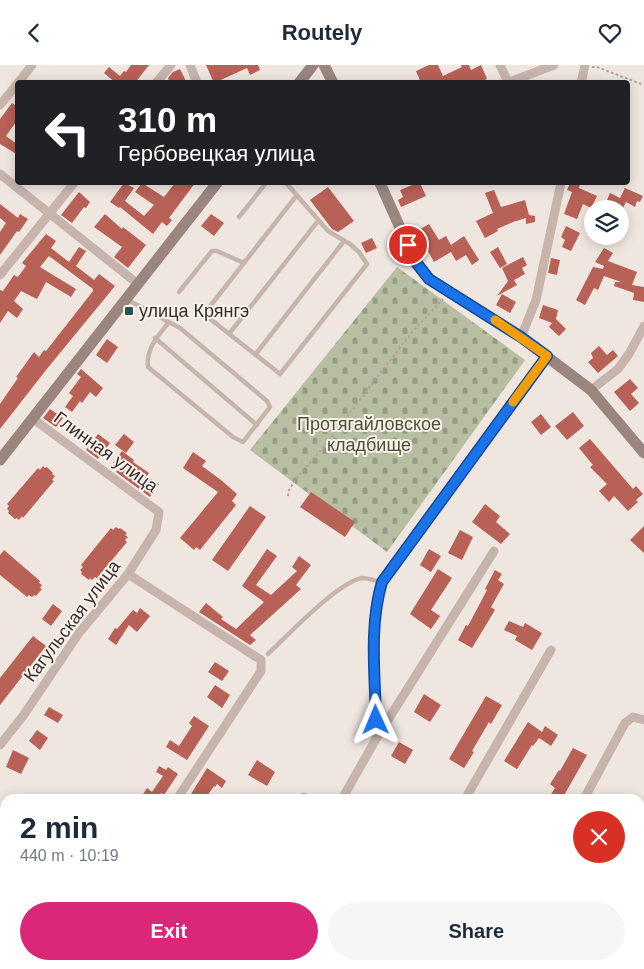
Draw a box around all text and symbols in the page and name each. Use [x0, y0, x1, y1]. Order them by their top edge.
icon: back [20, 19, 48, 47]
icon: heart [596, 19, 624, 47]
text: Routely [282, 20, 362, 45]
icon: left [35, 100, 100, 165]
text: 310 m [118, 100, 217, 139]
text: Гербовецкая улица [118, 141, 315, 166]
map controls [584, 200, 629, 245]
button: layers [584, 200, 629, 245]
pin [387, 224, 429, 266]
icon: arrive [394, 231, 422, 259]
place label: улица Крянгэ [139, 301, 249, 321]
marker: улица Крянгэ [123, 305, 135, 317]
street label: Глинная улица [50, 408, 163, 497]
park label: Протягайловское кладбище [297, 414, 441, 455]
street label: Кагульская улица [20, 555, 125, 686]
position arrow [349, 693, 401, 745]
text: 2 min [20, 811, 98, 844]
button: close [573, 811, 625, 863]
text: 440 m · 10:19 [20, 847, 119, 864]
button: Exit [20, 902, 318, 960]
button: Share [328, 902, 625, 960]

